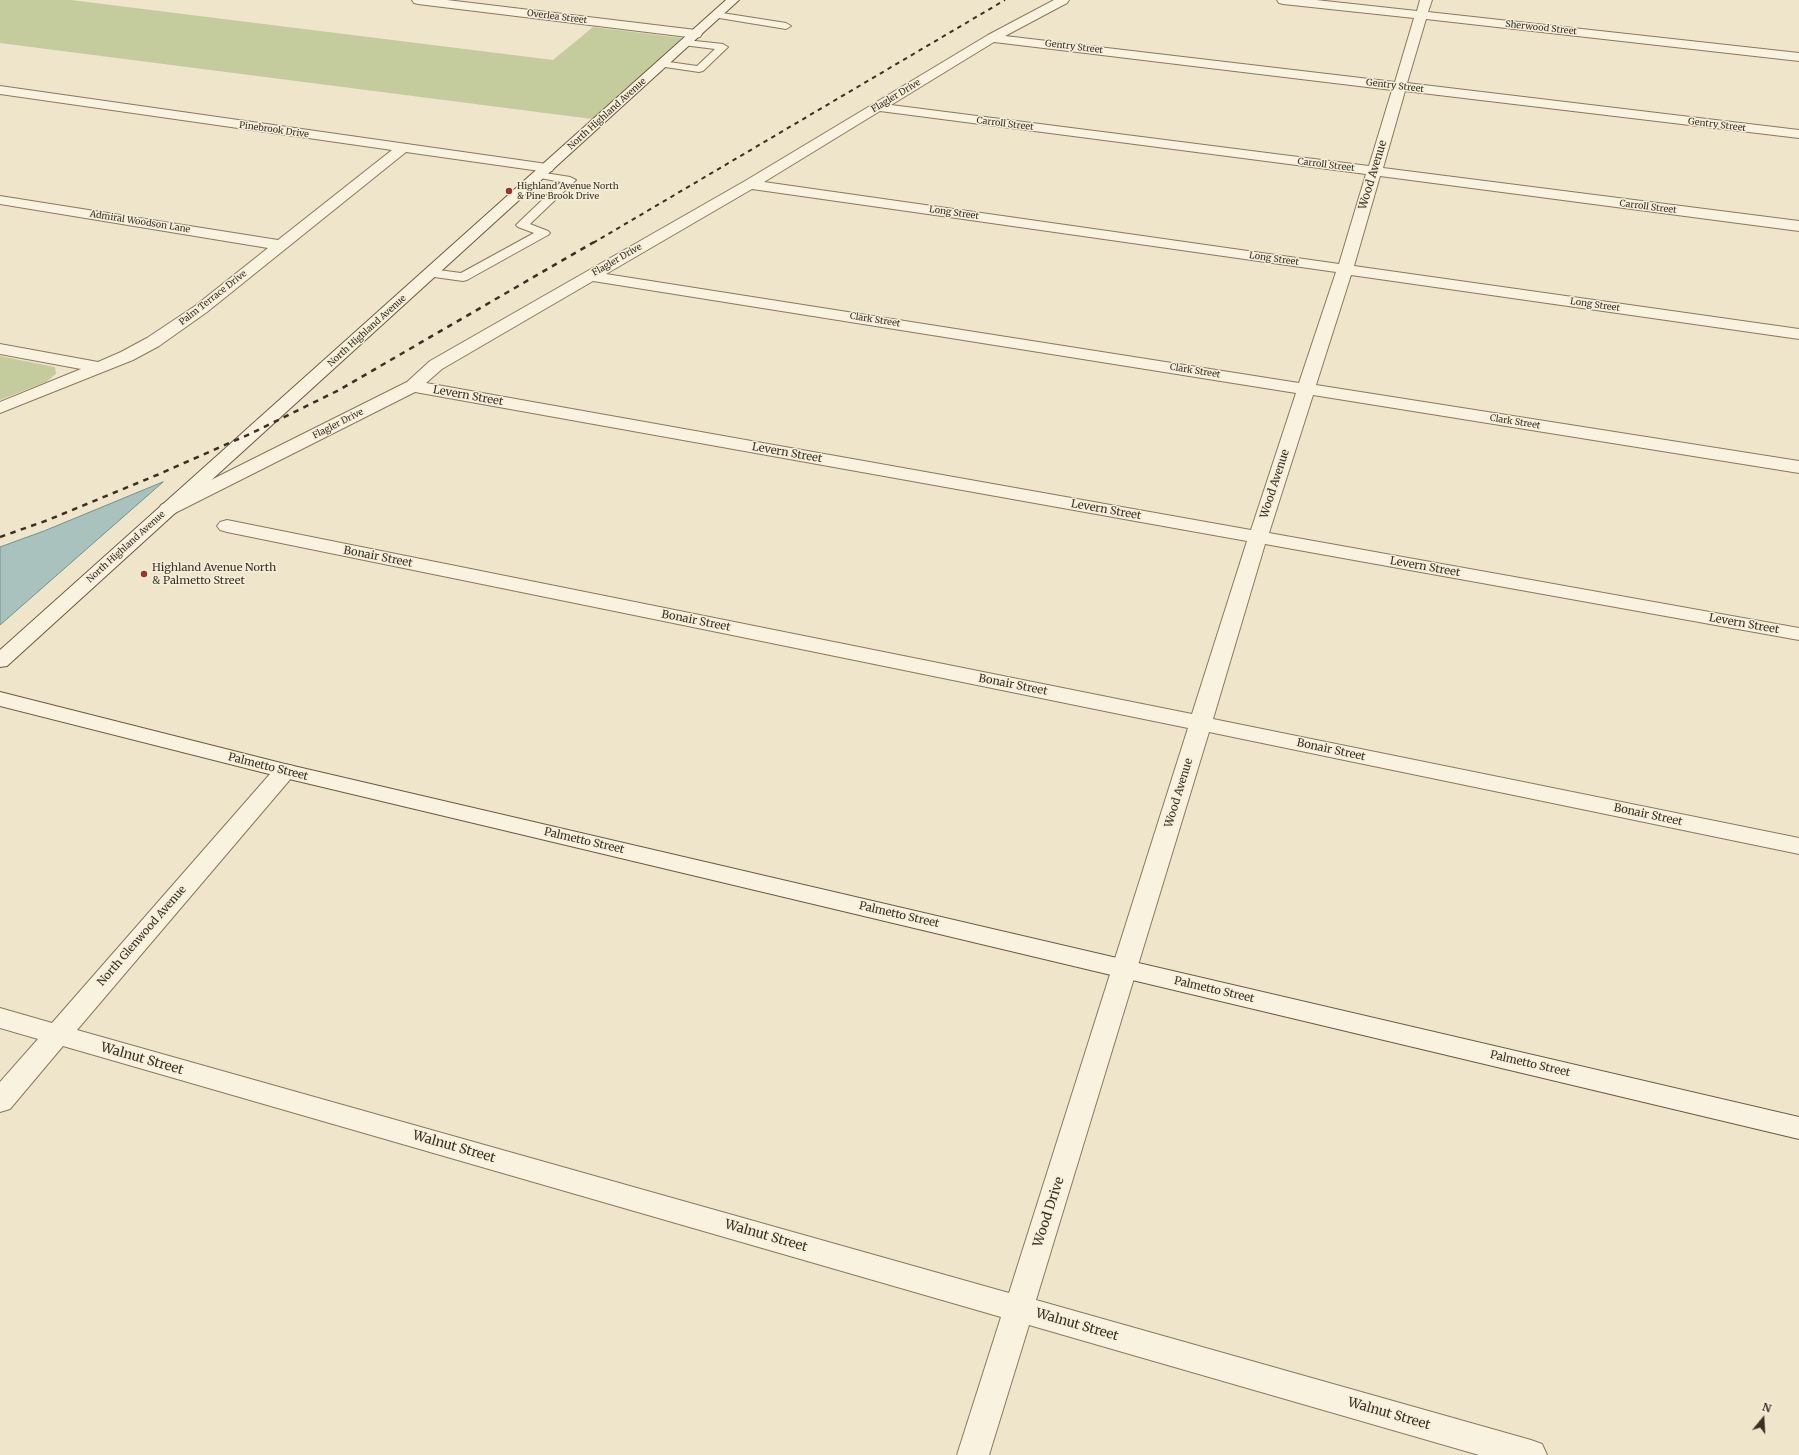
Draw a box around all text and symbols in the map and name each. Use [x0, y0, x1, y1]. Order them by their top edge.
street label: Overlea Street [526, 8, 588, 26]
street label: Sherwood Street [1505, 19, 1577, 37]
street label: Gentry Street [1044, 38, 1104, 56]
street label: North Highland Avenue [566, 76, 648, 152]
street label: Flagler Drive [869, 77, 923, 115]
street label: Gentry Street [1365, 77, 1425, 95]
street label: Carroll Street [976, 115, 1034, 133]
street label: Gentry Street [1687, 116, 1747, 134]
street label: Pinebrook Drive [238, 120, 310, 140]
street label: Wood Avenue [1356, 139, 1390, 211]
street label: Carroll Street [1297, 156, 1355, 174]
place label: Highland Avenue North & Pine Brook Drive [517, 181, 619, 202]
marker: Highland Avenue North & Pine Brook Drive [504, 186, 514, 196]
street label: Carroll Street [1619, 198, 1677, 216]
street label: Long Street [928, 204, 980, 222]
street label: Admiral Woodson Lane [89, 209, 191, 235]
street label: Flagler Drive [590, 241, 644, 279]
street label: Long Street [1248, 250, 1300, 268]
street label: Palm Terrace Drive [177, 268, 249, 328]
street label: North Highland Avenue [326, 293, 408, 369]
street label: Long Street [1569, 296, 1621, 314]
street label: Clark Street [849, 311, 901, 329]
street label: Clark Street [1169, 362, 1221, 380]
street label: Levern Street [432, 383, 504, 409]
street label: Flagler Drive [311, 407, 365, 441]
street label: Clark Street [1489, 413, 1541, 431]
street label: Levern Street [751, 440, 823, 466]
street label: Wood Avenue [1258, 448, 1292, 520]
street label: Levern Street [1070, 497, 1142, 523]
street label: North Highland Avenue [85, 509, 167, 585]
street label: Bonair Street [342, 544, 414, 570]
street label: Levern Street [1389, 554, 1461, 580]
place label: Highland Avenue North & Palmetto Street [152, 561, 276, 587]
marker: Highland Avenue North & Palmetto Street [139, 569, 149, 579]
street label: Bonair Street [660, 608, 732, 634]
street label: Levern Street [1708, 611, 1780, 637]
street label: Bonair Street [977, 672, 1049, 698]
street label: Bonair Street [1295, 736, 1367, 764]
street label: Palmetto Street [227, 751, 309, 783]
street label: Wood Avenue [1162, 757, 1196, 829]
street label: Bonair Street [1612, 801, 1684, 829]
street label: Palmetto Street [543, 825, 625, 857]
street label: North Glenwood Avenue [95, 883, 189, 989]
street label: Palmetto Street [858, 899, 940, 931]
street label: Palmetto Street [1173, 974, 1255, 1006]
street label: Walnut Street [99, 1040, 185, 1078]
street label: Palmetto Street [1489, 1048, 1571, 1080]
street label: Walnut Street [411, 1128, 497, 1166]
street label: Wood Drive [1030, 1175, 1068, 1249]
street label: Walnut Street [723, 1217, 809, 1255]
street label: Walnut Street [1034, 1306, 1120, 1344]
street label: Walnut Street [1346, 1395, 1432, 1433]
north arrow [1743, 1399, 1783, 1439]
text: N [1760, 1400, 1773, 1416]

